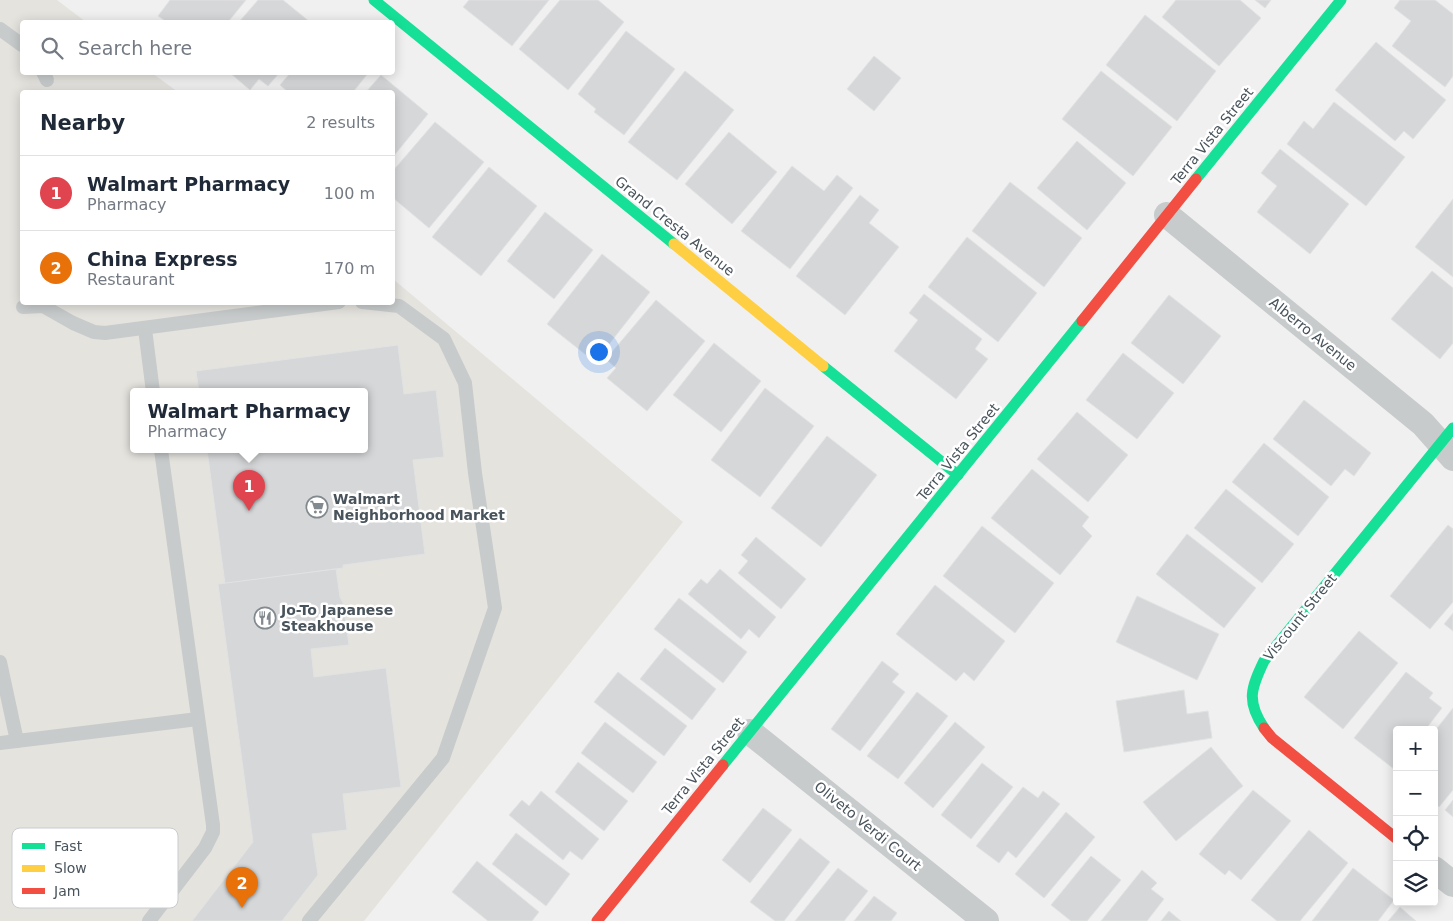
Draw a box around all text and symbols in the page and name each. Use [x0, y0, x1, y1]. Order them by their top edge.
search box [20, 20, 395, 75]
icon: search [38, 34, 66, 62]
text: Search here [78, 37, 192, 59]
street label: Terra Vista Street [1167, 84, 1256, 189]
text: Nearby [40, 111, 125, 135]
text: 2 results [306, 113, 375, 132]
text: Walmart Pharmacy [87, 173, 290, 195]
street label: Grand Cresta Avenue [612, 173, 738, 279]
text: 1 [50, 184, 62, 203]
text: 100 m [324, 184, 375, 203]
text: Pharmacy [87, 195, 167, 214]
text: China Express [87, 248, 238, 270]
text: 2 [50, 259, 62, 278]
text: 170 m [324, 259, 375, 278]
text: Restaurant [87, 270, 175, 289]
street label: Alberro Avenue [1266, 294, 1360, 374]
your location [586, 339, 612, 365]
popup [130, 388, 368, 453]
text: Walmart Pharmacy [147, 400, 351, 422]
street label: Terra Vista Street [913, 400, 1002, 505]
text: Pharmacy [147, 422, 227, 441]
pin: 1 [233, 470, 265, 511]
place label: Walmart Neighborhood Market [333, 491, 505, 523]
supermarket icon: Walmart Neighborhood Market [305, 495, 329, 519]
street label: Viscount Street [1260, 570, 1340, 664]
place label: Jo-To Japanese Steakhouse [280, 602, 393, 634]
restaurant icon: Jo-To Japanese Steakhouse [253, 606, 277, 630]
street label: Terra Vista Street [658, 714, 747, 819]
map controls [1393, 726, 1438, 906]
button: + [1393, 726, 1438, 771]
button: − [1393, 771, 1438, 816]
street label: Oliveto Verdi Court [811, 778, 925, 874]
button: locate [1393, 816, 1438, 861]
legend [12, 828, 178, 908]
text: Fast [54, 838, 83, 854]
text: Slow [54, 860, 87, 876]
button: layers [1393, 861, 1438, 906]
pin: 2 [226, 867, 258, 908]
text: Jam [53, 883, 80, 899]

